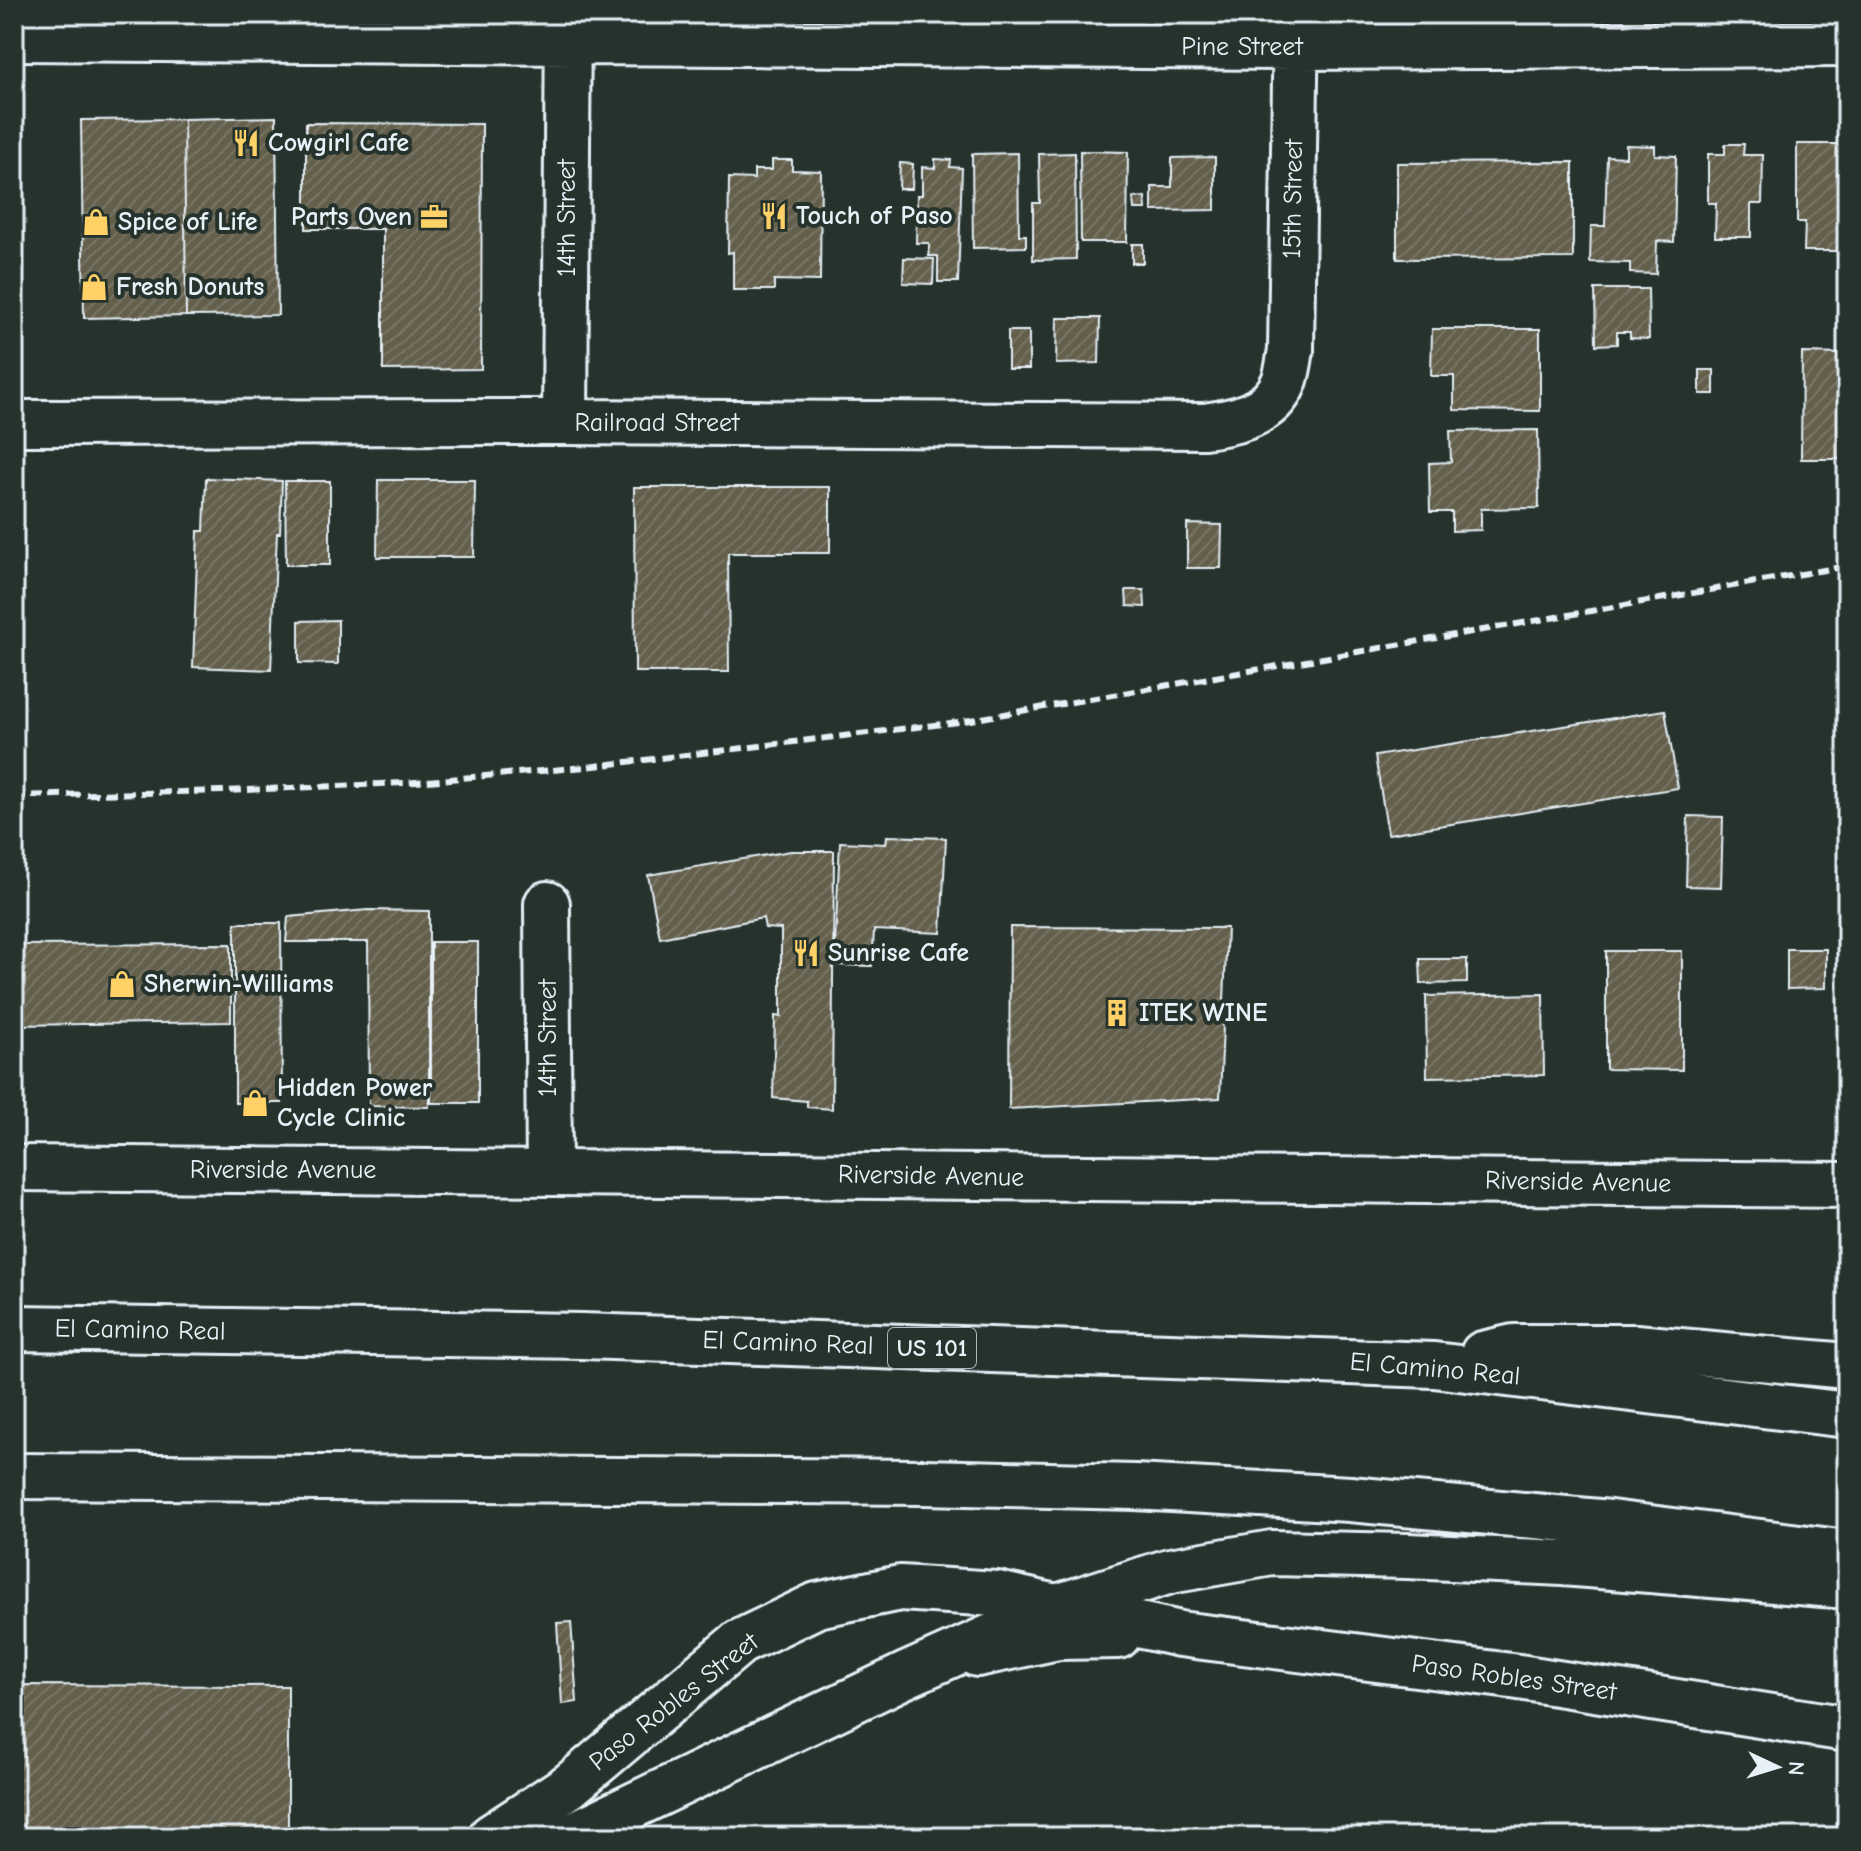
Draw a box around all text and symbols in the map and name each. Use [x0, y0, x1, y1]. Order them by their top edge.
street label: Pine Street [1181, 32, 1304, 62]
restaurant icon: Cowgirl Cafe [231, 128, 261, 158]
place label: Cowgirl Cafe [268, 128, 409, 158]
street label: 15th Street [1277, 137, 1309, 259]
street label: 14th Street [552, 157, 582, 277]
restaurant icon: Touch of Paso [759, 201, 789, 231]
place label: Touch of Paso [796, 201, 953, 231]
place label: Parts Oven [291, 202, 412, 232]
office icon: Parts Oven [419, 202, 449, 232]
shop icon: Spice of Life [81, 207, 111, 237]
place label: Spice of Life [118, 207, 258, 237]
shop icon: Fresh Donuts [79, 272, 109, 302]
place label: Fresh Donuts [116, 272, 264, 302]
street label: Railroad Street [575, 408, 741, 438]
restaurant icon: Sunrise Cafe [791, 938, 821, 968]
place label: Sunrise Cafe [828, 938, 969, 968]
shop icon: Sherwin-Williams [107, 969, 137, 999]
place label: Sherwin-Williams [144, 969, 333, 999]
street label: 14th Street [533, 977, 563, 1097]
building icon: ITEK WINE [1102, 998, 1132, 1028]
place label: ITEK WINE [1139, 998, 1267, 1028]
place label: Hidden Power Cycle Clinic [277, 1073, 433, 1133]
shop icon: Hidden Power Cycle Clinic [240, 1088, 270, 1118]
street label: Riverside Avenue [190, 1155, 376, 1185]
street label: Riverside Avenue [838, 1159, 1024, 1193]
street label: Riverside Avenue [1485, 1165, 1671, 1199]
street label: El Camino Real [54, 1314, 226, 1346]
street label: El Camino Real [702, 1325, 874, 1361]
road number: US 101 [888, 1328, 976, 1368]
street label: El Camino Real [1349, 1347, 1521, 1391]
street label: Paso Robles Street [584, 1626, 766, 1777]
street label: Paso Robles Street [1410, 1649, 1620, 1707]
north arrow [1737, 1727, 1817, 1807]
text: N [1782, 1760, 1809, 1776]

